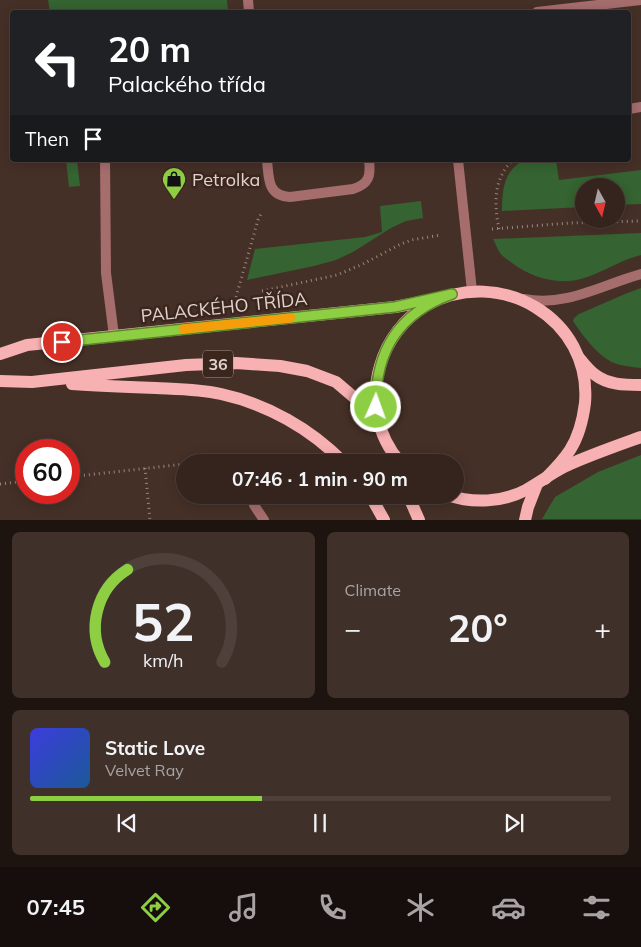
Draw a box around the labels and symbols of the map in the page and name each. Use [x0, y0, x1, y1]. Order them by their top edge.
shop icon: Petrolka [161, 166, 187, 200]
place label: Petrolka [192, 168, 260, 191]
north arrow [575, 178, 625, 228]
street label: PALACKÉHO TŘÍDA [140, 287, 308, 327]
pin [41, 321, 83, 363]
road number: 36 [203, 350, 233, 378]
position arrow [349, 380, 401, 432]
speed limit sign: 60 [15, 439, 80, 504]

